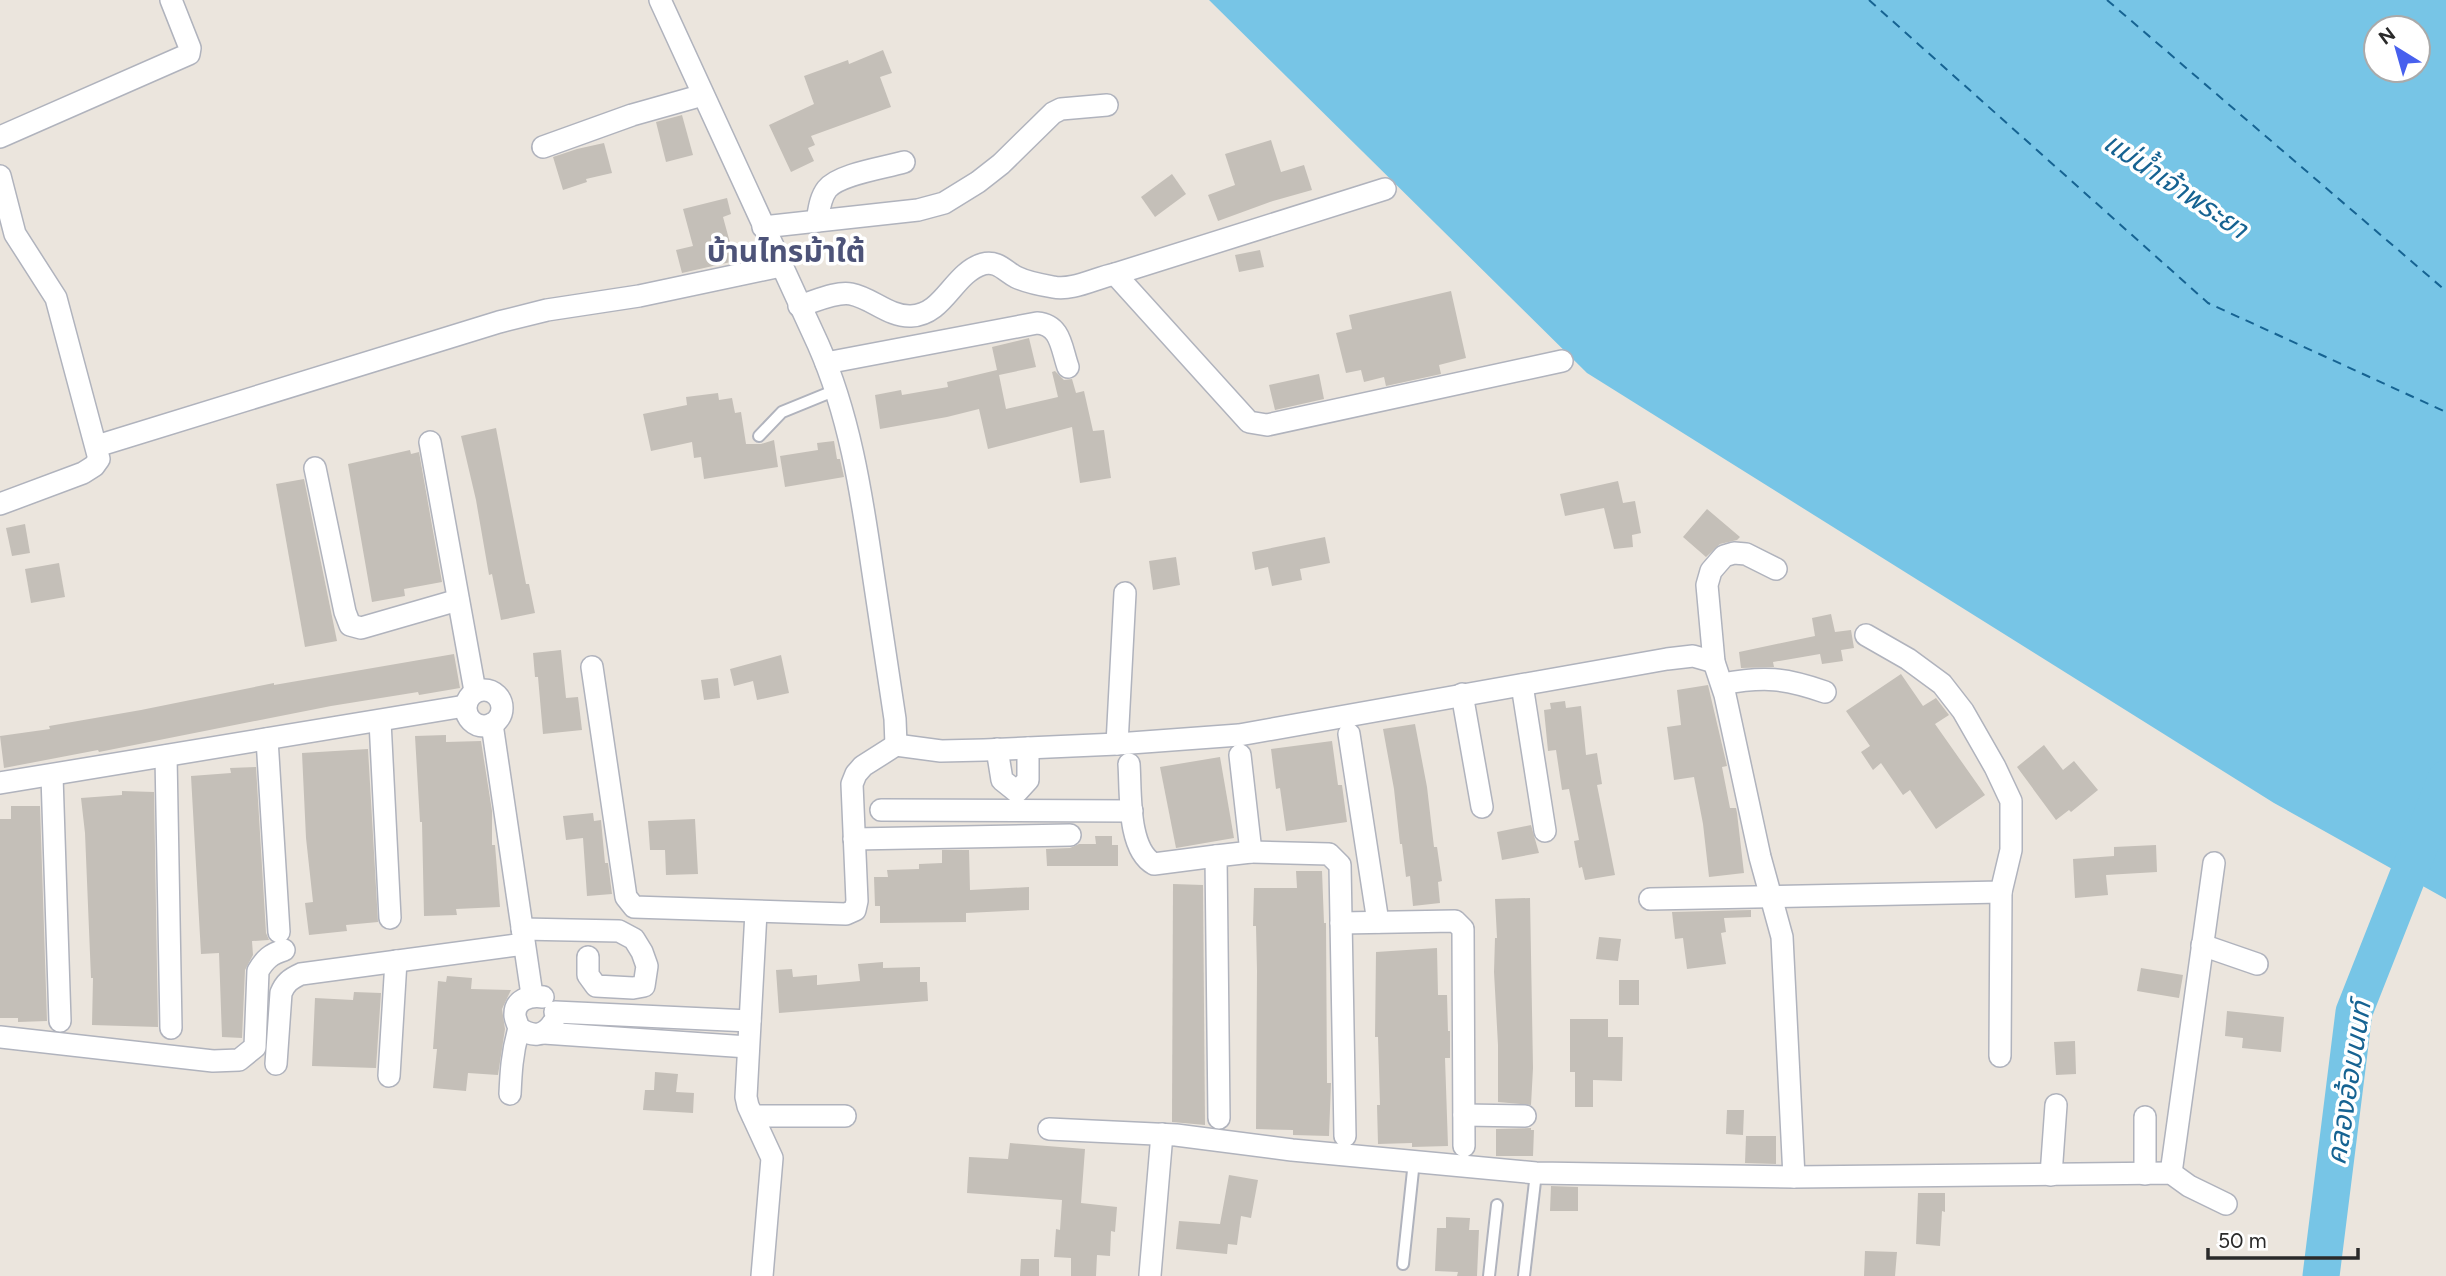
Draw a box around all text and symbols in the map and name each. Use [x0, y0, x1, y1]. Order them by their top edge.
north arrow [2362, 14, 2432, 84]
text: N [2374, 22, 2400, 49]
water label: แม่น้ำเจ้าพระยา [2098, 123, 2257, 246]
district label: บ้านไทรม้าใต้ [707, 233, 865, 270]
water label: คลองอ้อมนนท์ [2318, 994, 2378, 1167]
scale bar [2208, 1216, 2358, 1260]
text: 50 m [2218, 1228, 2267, 1253]

